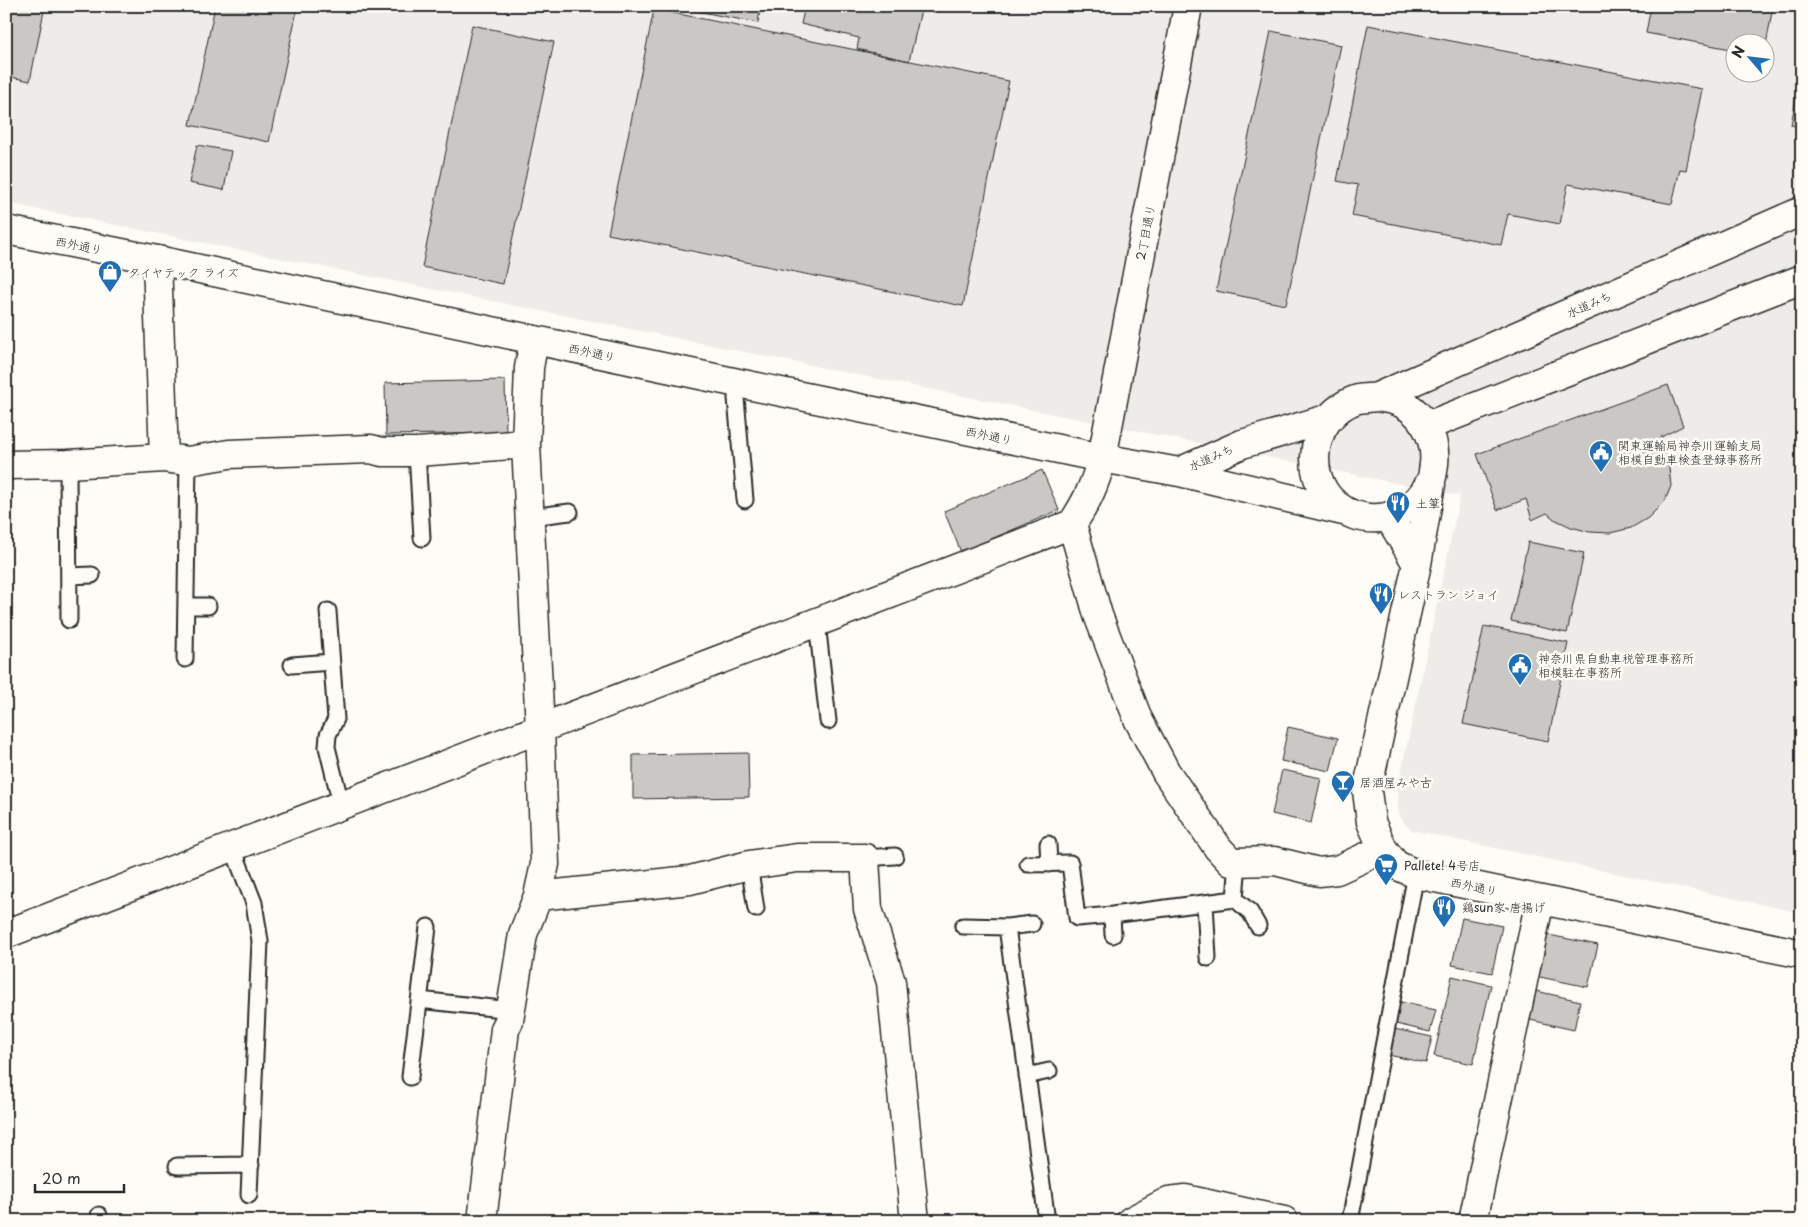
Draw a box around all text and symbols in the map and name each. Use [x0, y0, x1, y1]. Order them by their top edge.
north arrow [1726, 32, 1776, 82]
text: N [1726, 42, 1750, 61]
street label: 2丁目通り [1131, 203, 1159, 261]
street label: 西外通り [54, 232, 104, 258]
shop icon: タイヤテック ライズ [97, 259, 123, 293]
place label: タイヤテック ライズ [128, 263, 238, 281]
street label: 水道みち [1564, 286, 1614, 322]
street label: 西外通り [567, 338, 617, 366]
street label: 西外通り [964, 421, 1014, 449]
place label: 関東運輸局神奈川運輸支局 相模自動車検査登録事務所 [1618, 436, 1762, 468]
street label: 水道みち [1186, 439, 1236, 475]
public building icon: 関東運輸局神奈川運輸支局 相模自動車検査登録事務所 [1588, 439, 1614, 473]
restaurant icon: 土筆 [1385, 490, 1411, 524]
place label: 土筆 [1416, 494, 1440, 512]
restaurant icon: レストラン ジョイ [1368, 581, 1394, 615]
place label: レストラン ジョイ [1398, 585, 1499, 603]
place label: 神奈川県自動車税管理事務所 相模駐在事務所 [1538, 649, 1694, 681]
public building icon: 神奈川県自動車税管理事務所 相模駐在事務所 [1507, 652, 1533, 686]
bar icon: 居酒屋みや古 [1330, 769, 1356, 803]
place label: 居酒屋みや古 [1360, 773, 1432, 791]
supermarket icon: Pallete! 4号店 [1373, 852, 1399, 886]
place label: Pallete! 4号店 [1404, 856, 1480, 874]
street label: 西外通り [1449, 872, 1499, 900]
restaurant icon: 鷄sun家 唐揚げ [1431, 894, 1457, 928]
place label: 鷄sun家 唐揚げ [1462, 898, 1545, 916]
scale bar [35, 1162, 124, 1194]
text: 20 m [42, 1166, 81, 1189]

